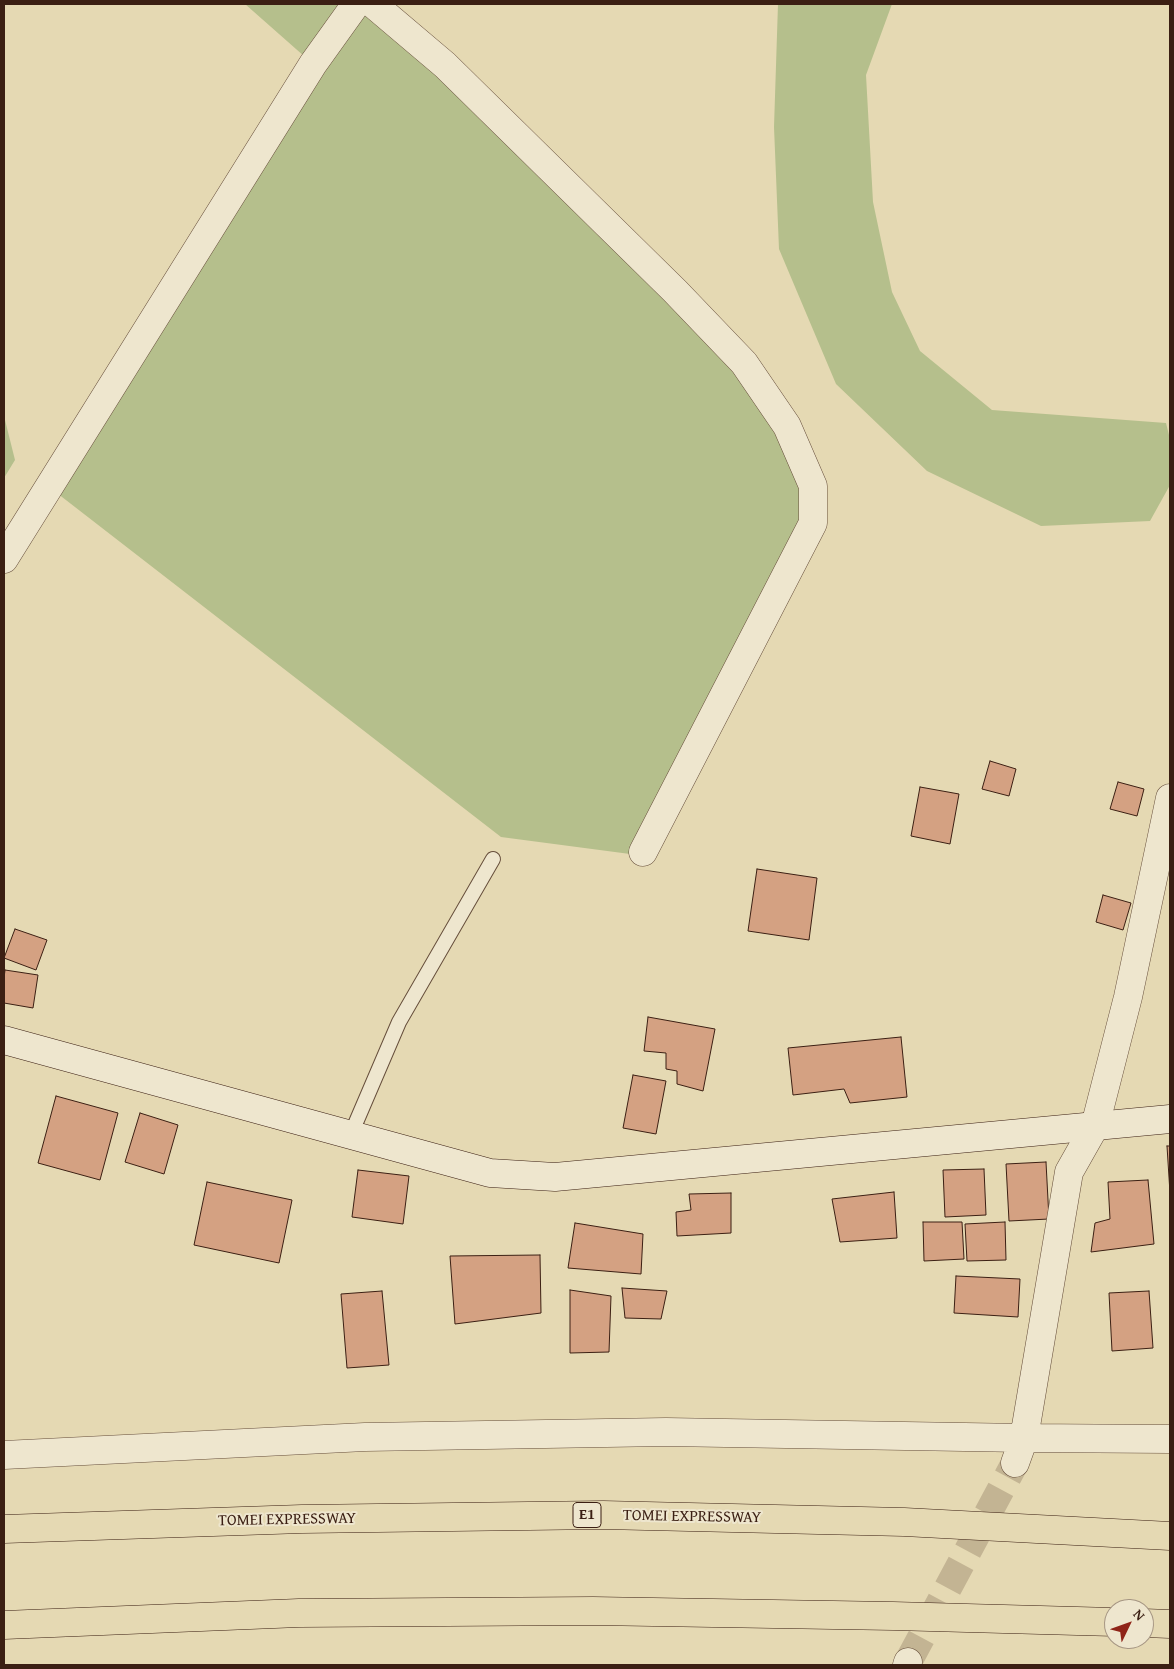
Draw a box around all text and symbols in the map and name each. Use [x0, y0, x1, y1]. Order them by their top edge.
road number: E1 [573, 1502, 601, 1528]
street label: TOMEI EXPRESSWAY [623, 1506, 761, 1528]
street label: TOMEI EXPRESSWAY [218, 1509, 356, 1531]
north arrow [1104, 1599, 1154, 1649]
text: N [1129, 1604, 1150, 1625]

